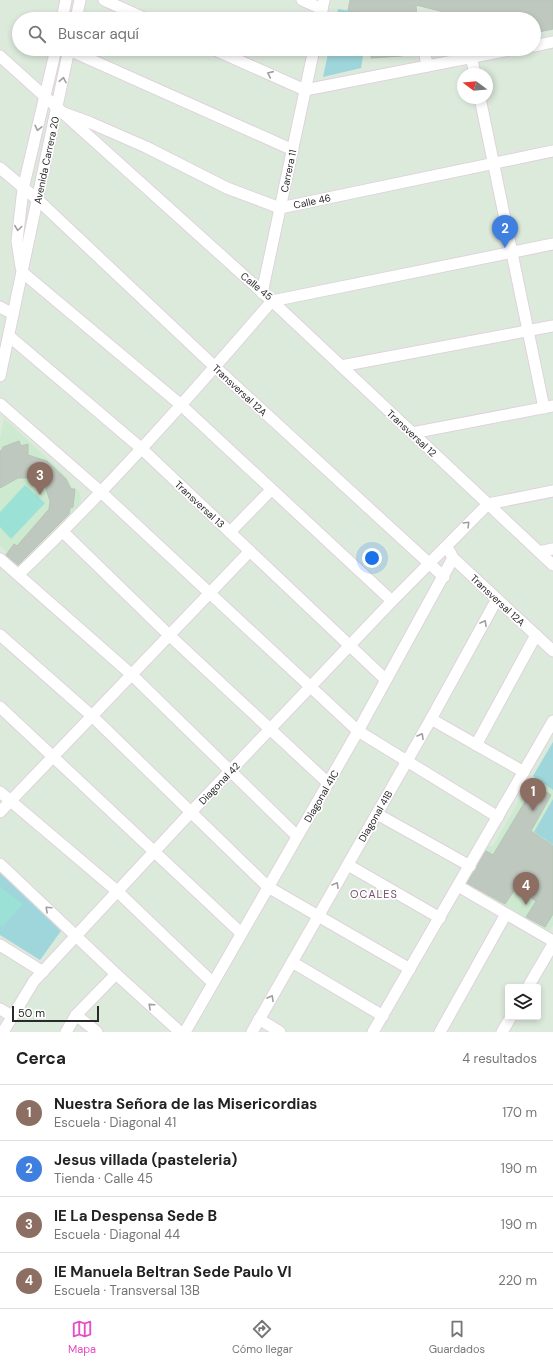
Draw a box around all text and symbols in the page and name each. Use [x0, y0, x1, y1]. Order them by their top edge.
search box [12, 12, 541, 56]
icon: search [26, 23, 48, 45]
text: Buscar aquí [58, 24, 139, 44]
north arrow [457, 68, 493, 104]
one-way arrow [266, 71, 274, 79]
one-way arrow [58, 77, 67, 83]
street label: Avenida Carrera 20 [31, 115, 62, 205]
one-way arrow [34, 124, 43, 131]
street label: Carrera 11 [278, 148, 299, 194]
street label: Calle 46 [292, 191, 332, 212]
pin: 2 [492, 215, 518, 248]
one-way arrow [14, 225, 23, 231]
street label: Calle 45 [238, 270, 275, 303]
street label: Transversal 12A [210, 362, 270, 419]
street label: Transversal 12 [384, 407, 439, 460]
pin: 3 [27, 462, 53, 495]
street label: Transversal 13 [172, 478, 227, 531]
one-way arrow [463, 521, 470, 529]
your location [362, 548, 382, 568]
street label: Transversal 12A [468, 572, 528, 629]
one-way arrow [480, 619, 487, 627]
one-way arrow [417, 733, 424, 740]
street label: Diagonal 42 [196, 759, 243, 807]
street label: Diagonal 41C [301, 768, 342, 825]
pin: 1 [520, 778, 546, 811]
street label: Diagonal 41B [355, 788, 395, 844]
pin: 4 [513, 872, 539, 905]
one-way arrow [331, 882, 338, 890]
district label: OCALES [350, 887, 398, 901]
one-way arrow [46, 906, 53, 913]
map controls [505, 984, 541, 1020]
button: layers [505, 984, 541, 1020]
one-way arrow [267, 995, 274, 1002]
scale bar [12, 1004, 99, 1023]
one-way arrow [149, 1004, 156, 1011]
text: 50 m [18, 1006, 45, 1020]
text: Cerca [16, 1047, 66, 1069]
text: 4 resultados [462, 1050, 537, 1067]
text: Nuestra Señora de las Misericordias [54, 1094, 317, 1114]
text: 1 [27, 1104, 31, 1121]
text: 170 m [502, 1104, 537, 1121]
text: Escuela · Diagonal 41 [54, 1114, 176, 1131]
text: Jesus villada (pasteleria) [54, 1150, 237, 1170]
text: 2 [25, 1160, 33, 1177]
text: 190 m [501, 1160, 537, 1177]
text: Tienda · Calle 45 [54, 1170, 153, 1187]
text: IE La Despensa Sede B [54, 1206, 217, 1226]
text: 3 [25, 1216, 33, 1233]
text: 190 m [501, 1216, 537, 1233]
text: Escuela · Diagonal 44 [54, 1226, 180, 1243]
text: IE Manuela Beltran Sede Paulo VI [54, 1262, 292, 1282]
text: 4 [25, 1272, 33, 1289]
text: 220 m [498, 1272, 537, 1289]
text: Escuela · Transversal 13B [54, 1282, 200, 1299]
tab: Mapa [68, 1318, 96, 1356]
tab: Cómo llegar [232, 1318, 293, 1356]
tab: Guardados [429, 1318, 485, 1356]

